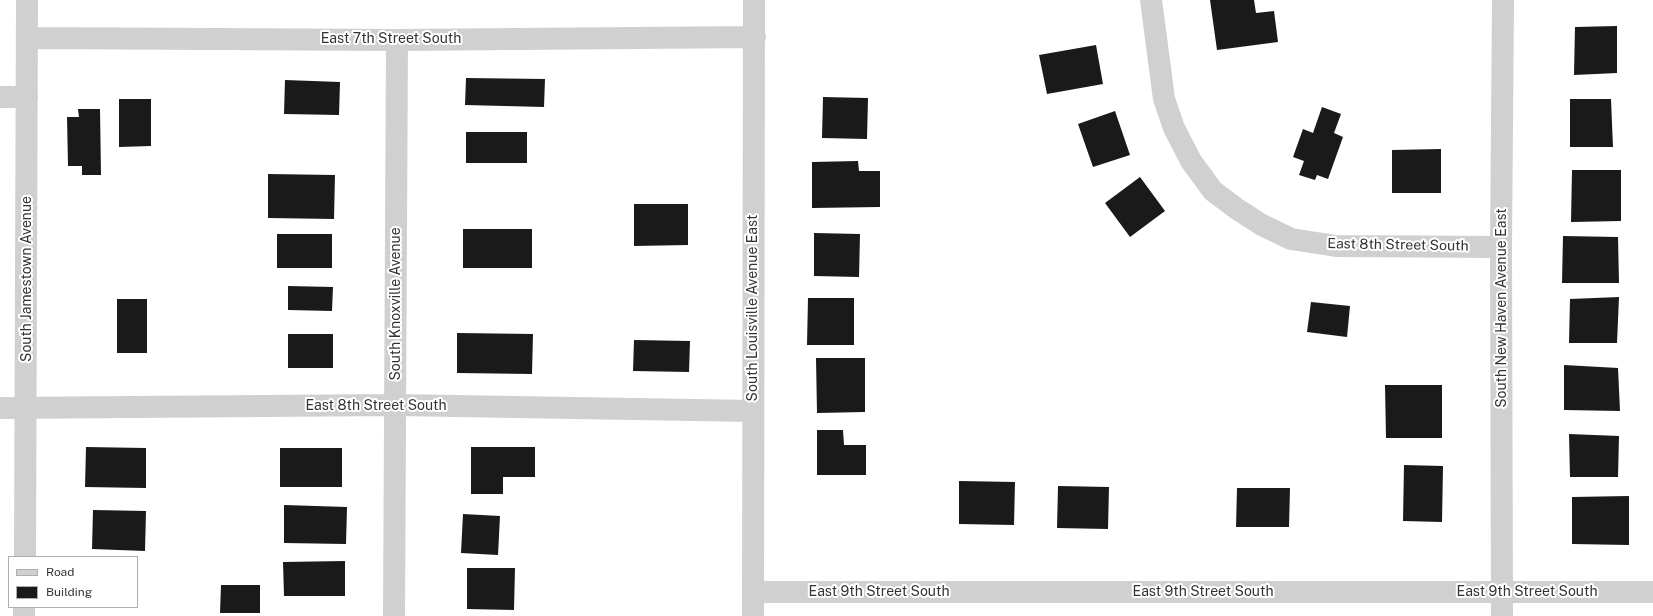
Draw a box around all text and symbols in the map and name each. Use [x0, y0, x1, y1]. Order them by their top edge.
street label: East 7th Street South [321, 31, 461, 47]
street label: South Jamestown Avenue [19, 196, 35, 362]
street label: South New Haven Avenue East [1494, 208, 1510, 408]
street label: South Louisville Avenue East [745, 215, 761, 401]
street label: South Knoxville Avenue [388, 227, 404, 381]
street label: East 8th Street South [1327, 235, 1469, 255]
street label: East 8th Street South [305, 398, 447, 414]
legend [8, 556, 138, 608]
text: Road [46, 565, 74, 579]
street label: East 9th Street South [809, 584, 949, 600]
street label: East 9th Street South [1133, 584, 1273, 600]
street label: East 9th Street South [1457, 584, 1597, 600]
text: Building [46, 585, 92, 599]

